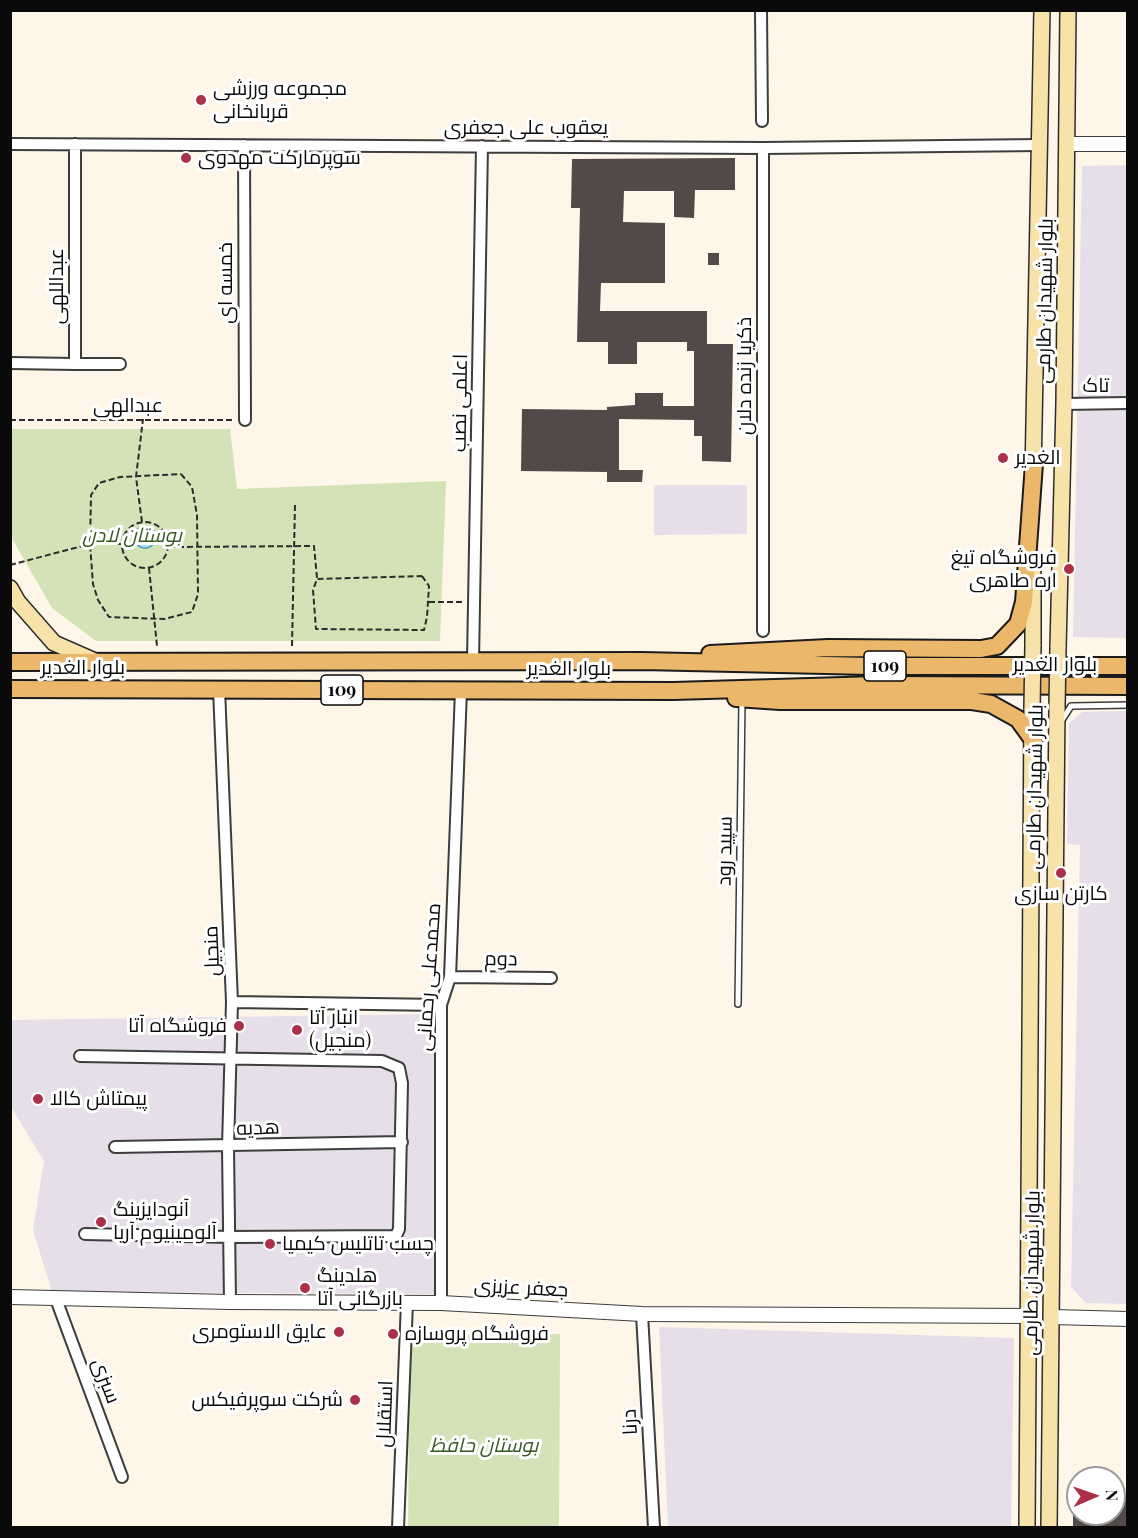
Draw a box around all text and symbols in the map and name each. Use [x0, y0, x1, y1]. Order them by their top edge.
place label: مجموعه ورزشی قربانخانی [213, 77, 347, 124]
marker: مجموعه ورزشی قربانخانی [194, 93, 208, 107]
street label: یعقوب علی جعفری [444, 116, 608, 140]
place label: سوپرمارکت مهدوی [198, 146, 361, 170]
marker: سوپرمارکت مهدوی [179, 151, 193, 165]
street label: بلوار شهیدان طارمی [1032, 218, 1058, 384]
street label: خمسه ای [214, 242, 238, 324]
street label: عبداللهی [45, 248, 69, 324]
street label: ذکریا زنده دلان [733, 317, 757, 435]
street label: اعلمی نصب [447, 354, 473, 452]
street label: تاک [1083, 374, 1109, 398]
street label: عبدالهی [93, 394, 163, 418]
place label: الغدیر [1015, 446, 1061, 470]
marker: الغدیر [996, 451, 1010, 465]
park label: بوستان لادن [82, 524, 182, 548]
place label: فروشگاه تیغ اره طاهری [951, 546, 1057, 593]
marker: فروشگاه تیغ اره طاهری [1062, 562, 1076, 576]
road number: 109 [864, 651, 906, 681]
street label: بلوار الغدیر [1013, 653, 1097, 677]
street label: بلوار الغدیر [41, 656, 125, 680]
street label: بلوار الغدیر [527, 657, 611, 681]
road number: 109 [321, 675, 363, 705]
street label: بلوار شهیدان طارمی [1022, 704, 1048, 870]
street label: سپید رود [712, 816, 738, 886]
marker: کارتن سازی [1054, 866, 1068, 880]
place label: کارتن سازی [1014, 882, 1108, 906]
street label: محمدعلی رحمانی [412, 902, 446, 1052]
street label: منجیل [199, 925, 225, 977]
street label: دوم [484, 947, 518, 971]
place label: انبار آتا (منجیل) [309, 1006, 371, 1053]
place label: فروشگاه آتا [128, 1014, 227, 1038]
marker: فروشگاه آتا [232, 1019, 246, 1033]
marker: انبار آتا (منجیل) [290, 1023, 304, 1037]
place label: پیمتاش کالا [50, 1087, 147, 1111]
marker: پیمتاش کالا [31, 1092, 45, 1106]
street label: هدیه [236, 1115, 280, 1141]
street label: بلوار شهیدان طارمی [1019, 1190, 1045, 1356]
place label: آنودایزینگ آلومینیوم آریا [113, 1198, 217, 1245]
marker: آنودایزینگ آلومینیوم آریا [94, 1215, 108, 1229]
place label: چسب تاتلیس کیمیا [282, 1232, 434, 1256]
marker: چسب تاتلیس کیمیا [263, 1237, 277, 1251]
place label: هلدینگ بازرگانی آتا [317, 1264, 403, 1311]
street label: جعفر عزیزی [473, 1274, 569, 1302]
marker: هلدینگ بازرگانی آتا [298, 1281, 312, 1295]
place label: عایق الاستومری [192, 1320, 327, 1344]
place label: فروشگاه پروسازه [405, 1322, 549, 1346]
marker: عایق الاستومری [332, 1325, 346, 1339]
marker: فروشگاه پروسازه [386, 1327, 400, 1341]
street label: سبزی [87, 1355, 125, 1407]
street label: استقلال [372, 1380, 398, 1448]
place label: شرکت سوپرفیکس [191, 1388, 343, 1412]
marker: شرکت سوپرفیکس [348, 1393, 362, 1407]
street label: درنا [617, 1408, 643, 1436]
park label: بوستان حافظ [430, 1434, 538, 1458]
north arrow [1066, 1466, 1126, 1526]
text: N [1102, 1489, 1123, 1502]

